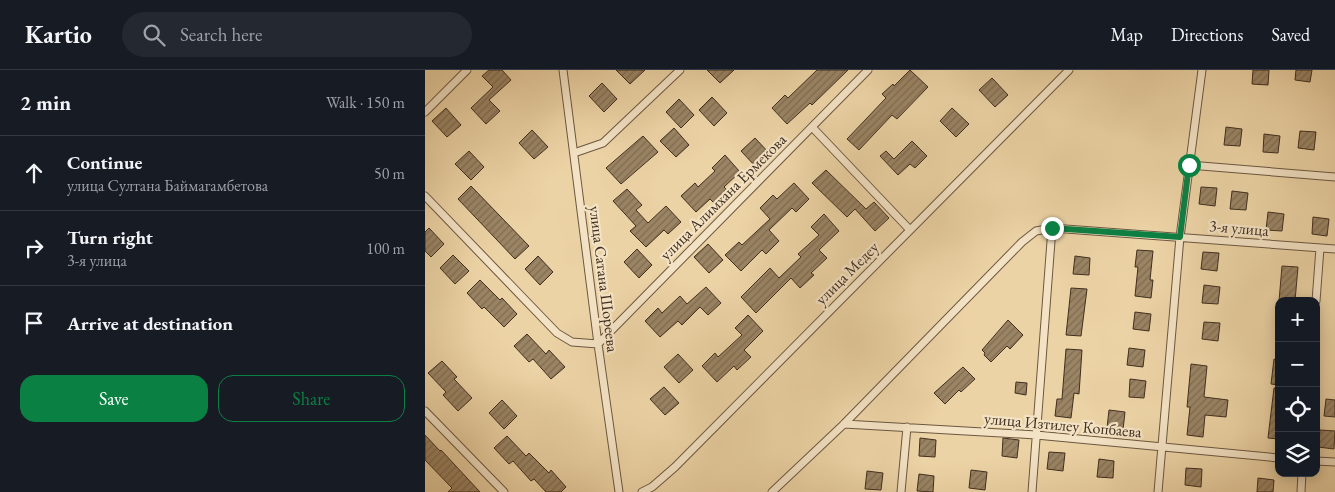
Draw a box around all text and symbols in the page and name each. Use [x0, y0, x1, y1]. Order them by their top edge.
search box [122, 12, 472, 57]
text: Kartio [25, 19, 92, 50]
icon: search [140, 21, 168, 49]
text: Search here [180, 22, 262, 47]
text: Map [1111, 23, 1143, 46]
text: Directions [1171, 23, 1243, 46]
text: Saved [1271, 23, 1310, 46]
text: 2 min [20, 89, 71, 116]
text: Walk · 150 m [326, 92, 405, 113]
street label: улица Алимхана Ермекова [655, 129, 791, 265]
text: Continue [67, 150, 142, 175]
route start [1178, 154, 1201, 177]
icon: ahead [20, 159, 48, 187]
text: 50 m [374, 163, 405, 184]
text: улица Султана Баймагамбетова [67, 175, 268, 196]
street label: улица Сатана Шореева [585, 205, 623, 354]
street label: 3-я улица [1208, 215, 1270, 241]
route end [1041, 217, 1064, 240]
text: Turn right [67, 225, 153, 250]
icon: right [20, 234, 48, 262]
street label: улица Медеу [811, 236, 884, 309]
text: 100 m [366, 238, 405, 259]
text: 3-я улица [67, 250, 127, 271]
map controls [1275, 297, 1320, 477]
button: + [1275, 297, 1320, 342]
icon: arrive [20, 309, 48, 337]
text: Arrive at destination [67, 311, 233, 336]
button: − [1275, 342, 1320, 387]
button: Save [20, 375, 208, 422]
button: Share [218, 375, 405, 422]
button: locate [1275, 387, 1320, 432]
street label: улица Изтилеу Копбаева [983, 408, 1143, 442]
button: layers [1275, 432, 1320, 477]

